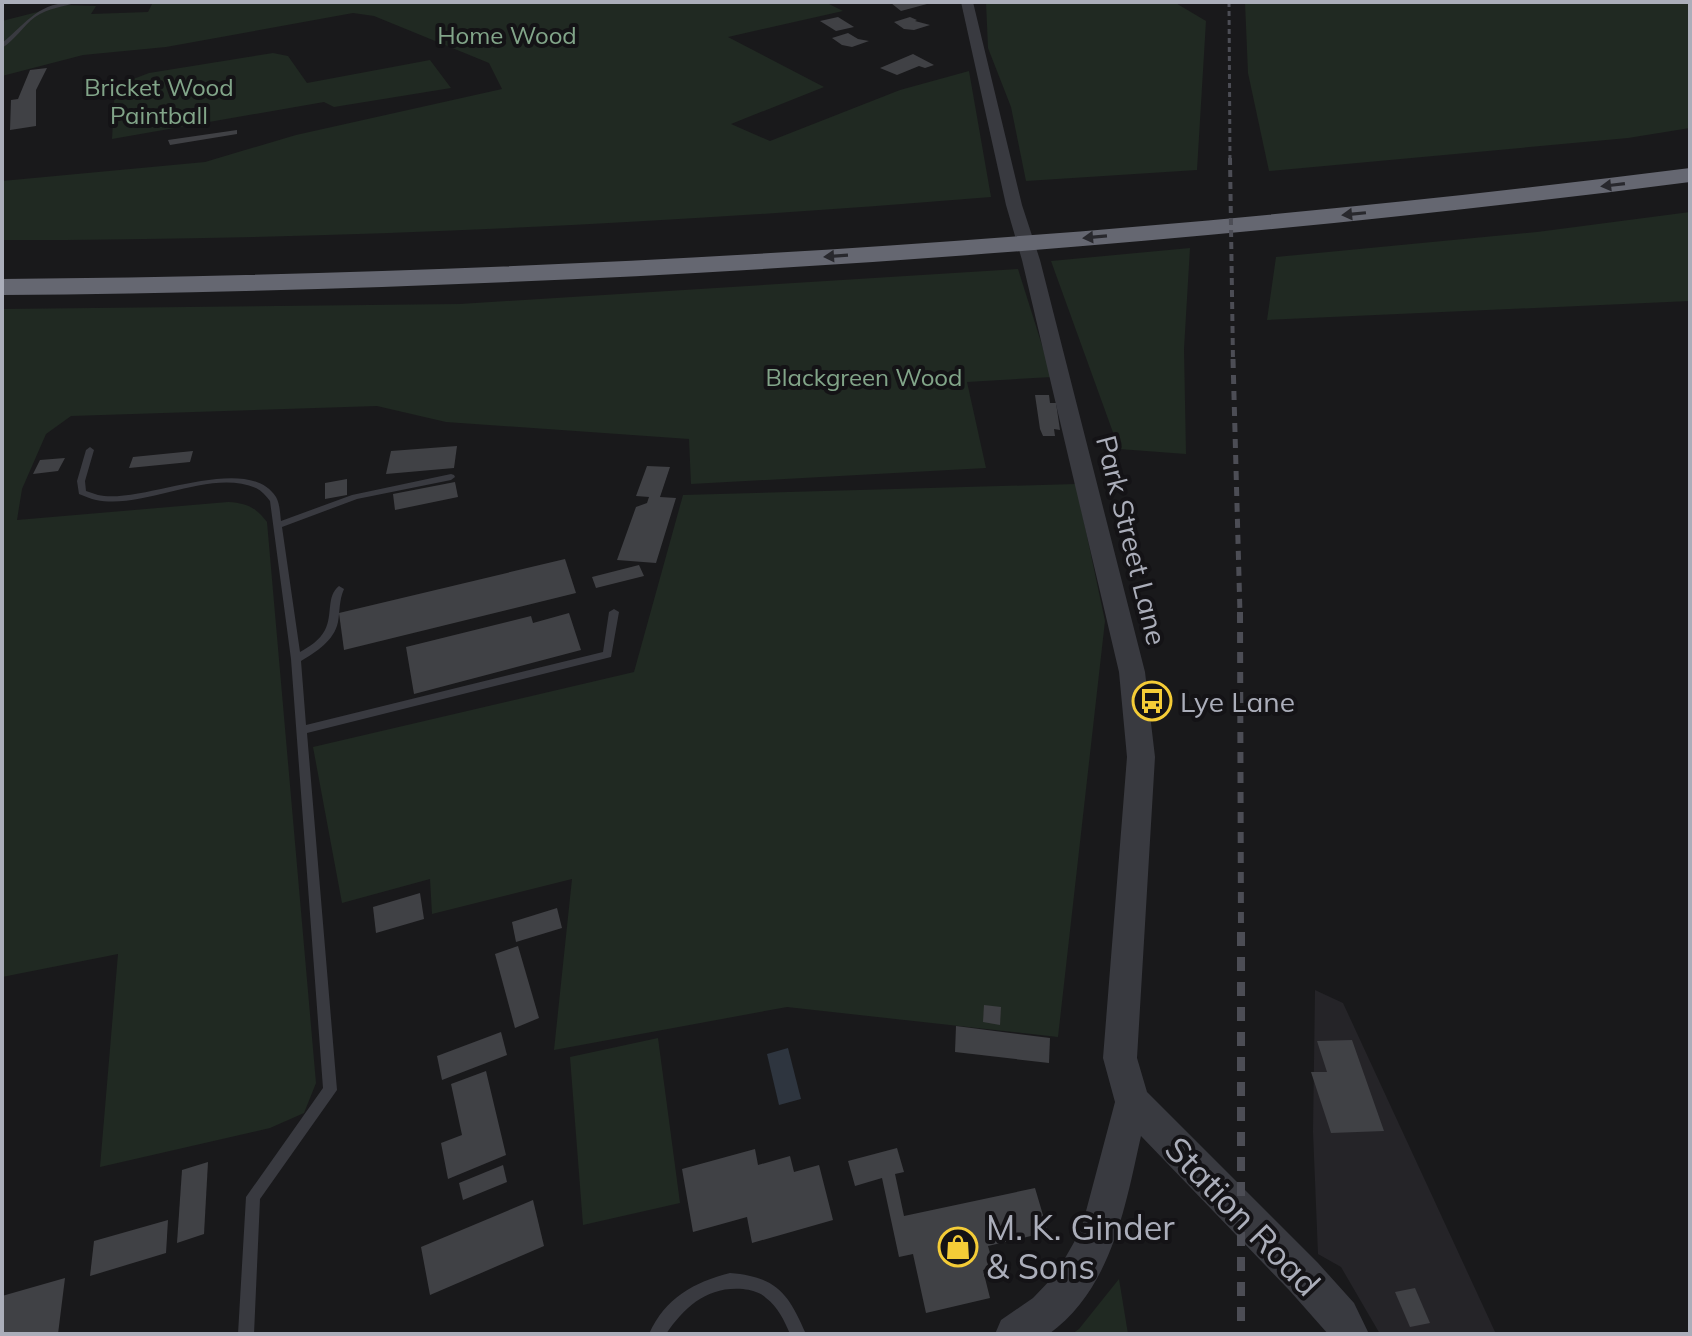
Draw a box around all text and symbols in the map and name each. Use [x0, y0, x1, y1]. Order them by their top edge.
park label: Home Wood [437, 20, 577, 50]
park label: Bricket Wood Paintball [84, 72, 234, 130]
one-way arrow [1600, 179, 1625, 192]
one-way arrow [1341, 208, 1366, 221]
one-way arrow [1082, 231, 1107, 244]
one-way arrow [823, 250, 848, 263]
park label: Blackgreen Wood [766, 362, 962, 392]
street label: Park Street Lane [1089, 432, 1175, 648]
bus stop icon: Lye Lane [1131, 680, 1173, 722]
place label: Lye Lane [1180, 684, 1295, 719]
street label: Station Road [1156, 1127, 1330, 1305]
place label: M. K. Ginder & Sons [986, 1206, 1175, 1288]
shop icon: M. K. Ginder & Sons [937, 1226, 979, 1268]

